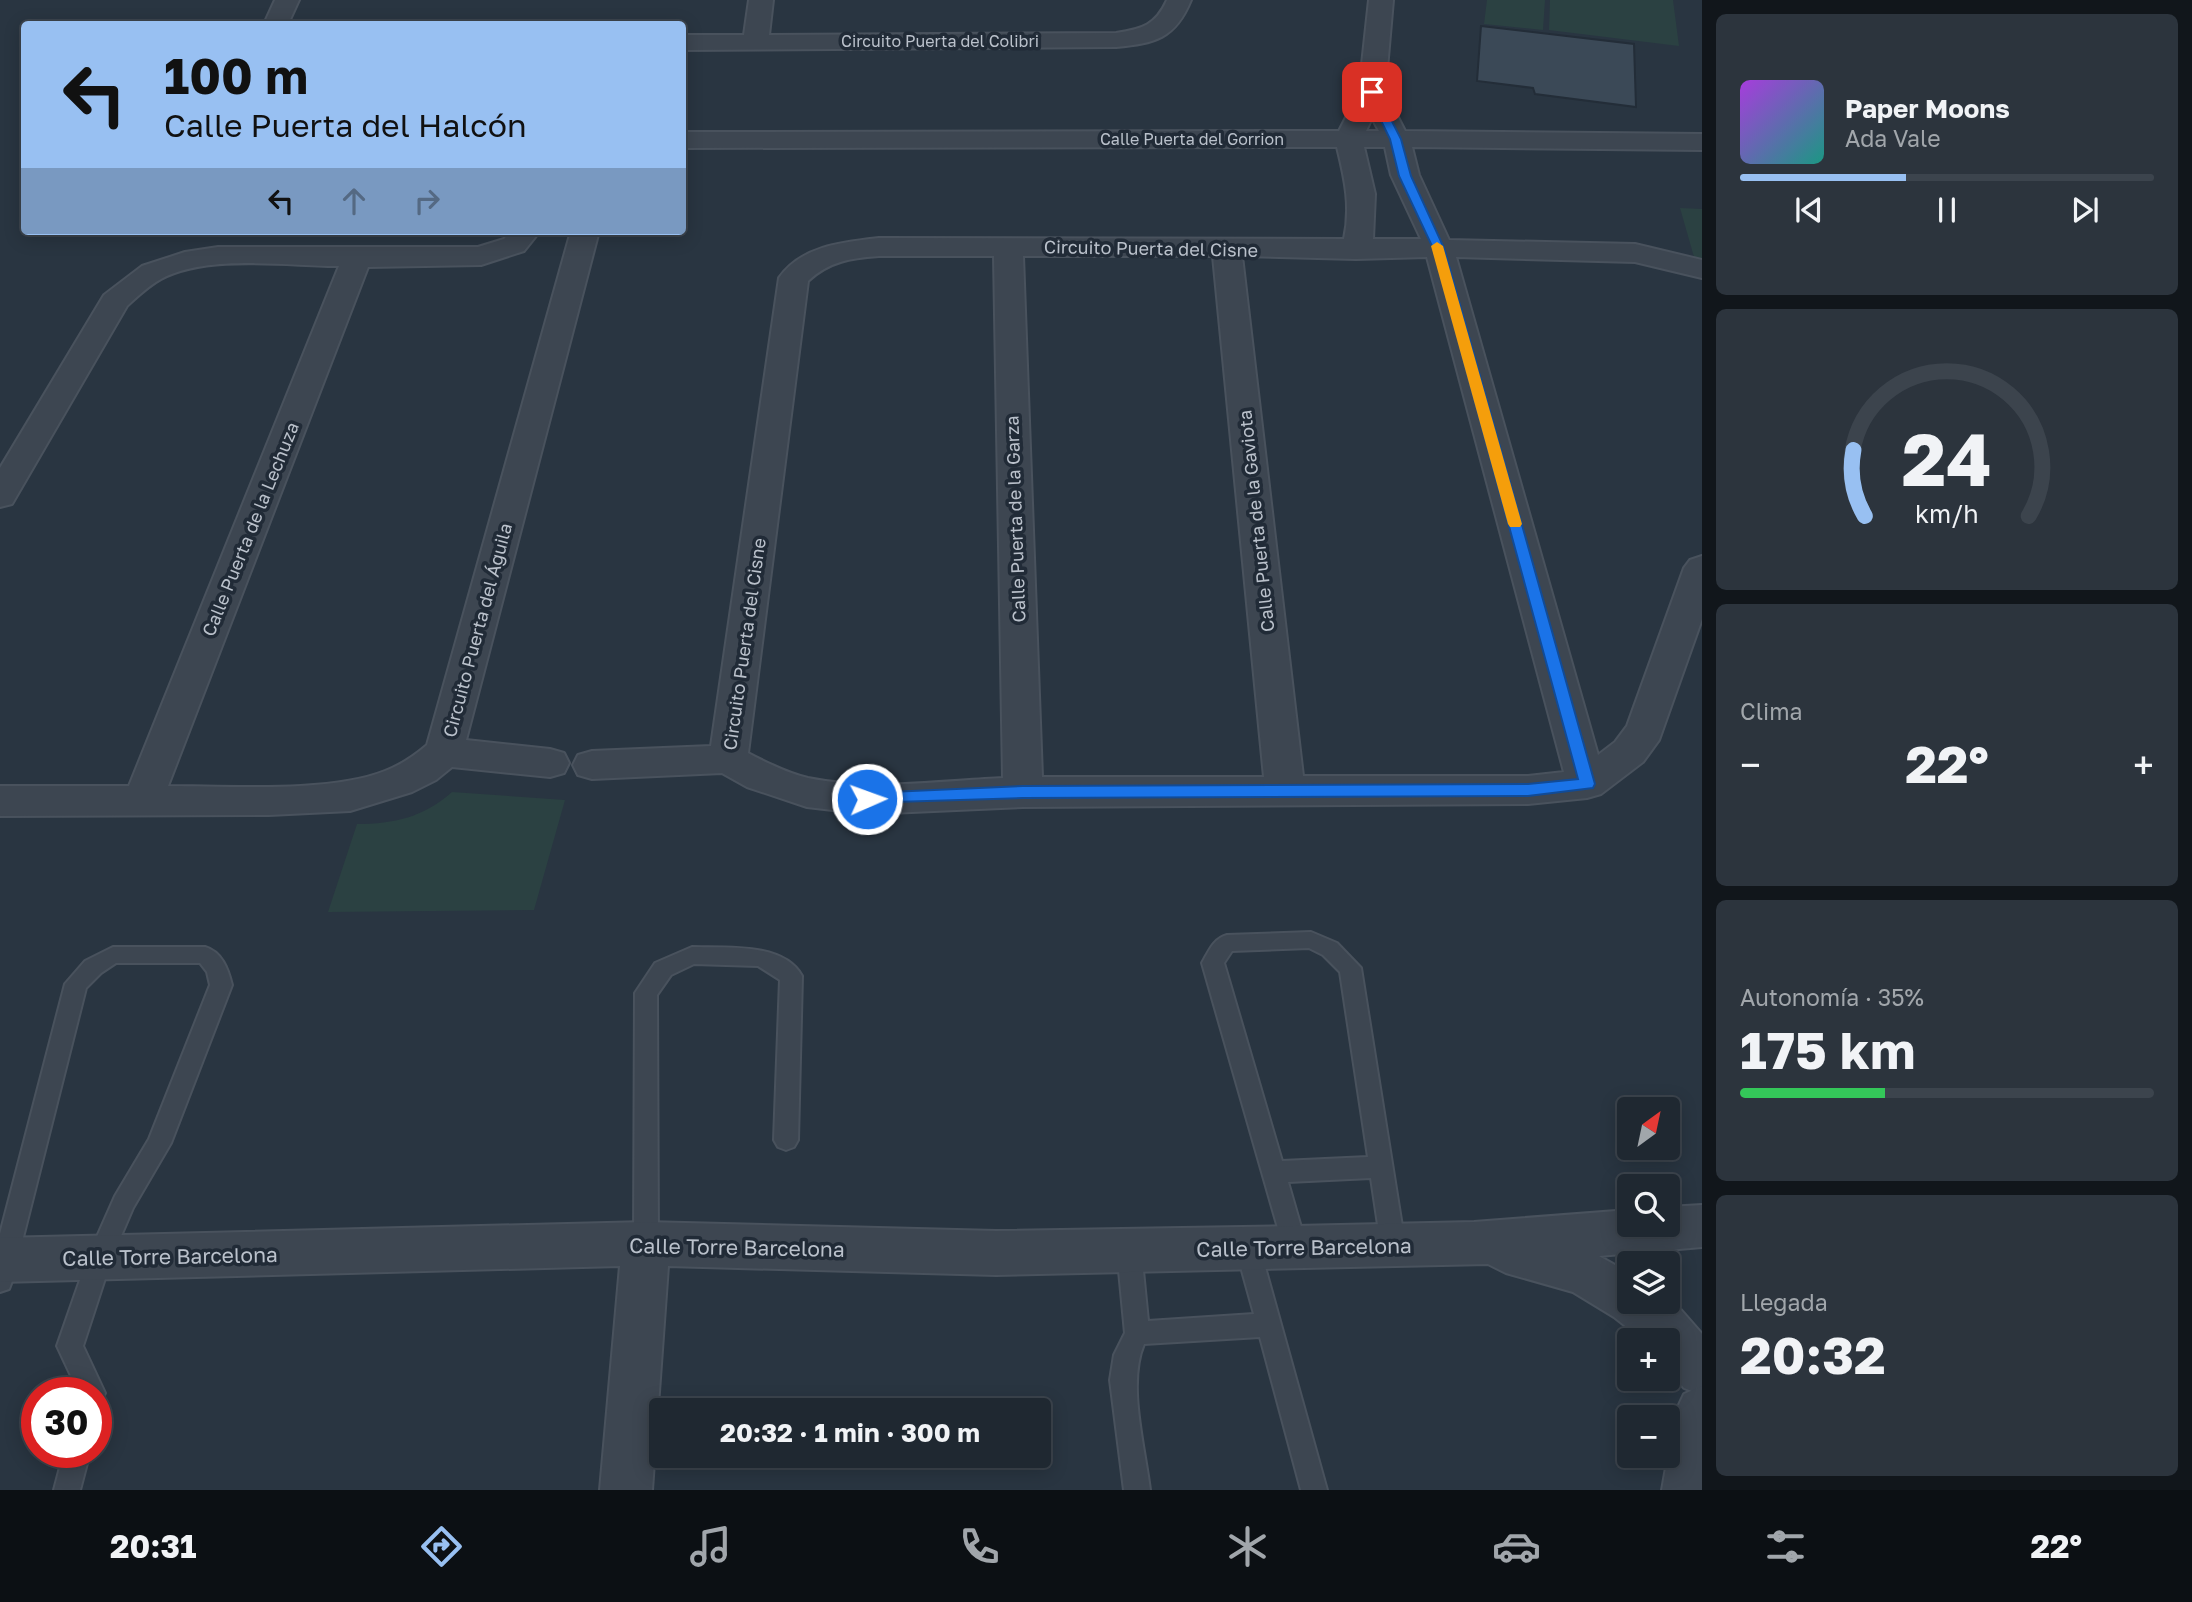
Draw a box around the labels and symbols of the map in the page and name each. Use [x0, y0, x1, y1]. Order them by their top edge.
street label: Circuito Puerta del Colibri [841, 31, 1039, 51]
pin [1342, 62, 1402, 122]
street label: Calle Puerta del Gorrion [1100, 129, 1284, 149]
street label: Circuito Puerta del Cisne [1044, 235, 1258, 261]
street label: Calle Puerta de la Gaviota [1233, 409, 1279, 633]
street label: Calle Puerta de la Garza [1000, 415, 1030, 623]
street label: Calle Puerta de la Lechuza [197, 419, 303, 639]
street label: Circuito Puerta del Águila [438, 521, 516, 739]
street label: Circuito Puerta del Cisne [718, 536, 770, 752]
position arrow [830, 762, 904, 836]
north arrow [1617, 1097, 1680, 1160]
street label: Calle Torre Barcelona [629, 1232, 845, 1262]
street label: Calle Torre Barcelona [1196, 1232, 1412, 1262]
street label: Calle Torre Barcelona [62, 1241, 278, 1271]
speed limit sign: 30 [21, 1377, 112, 1468]

